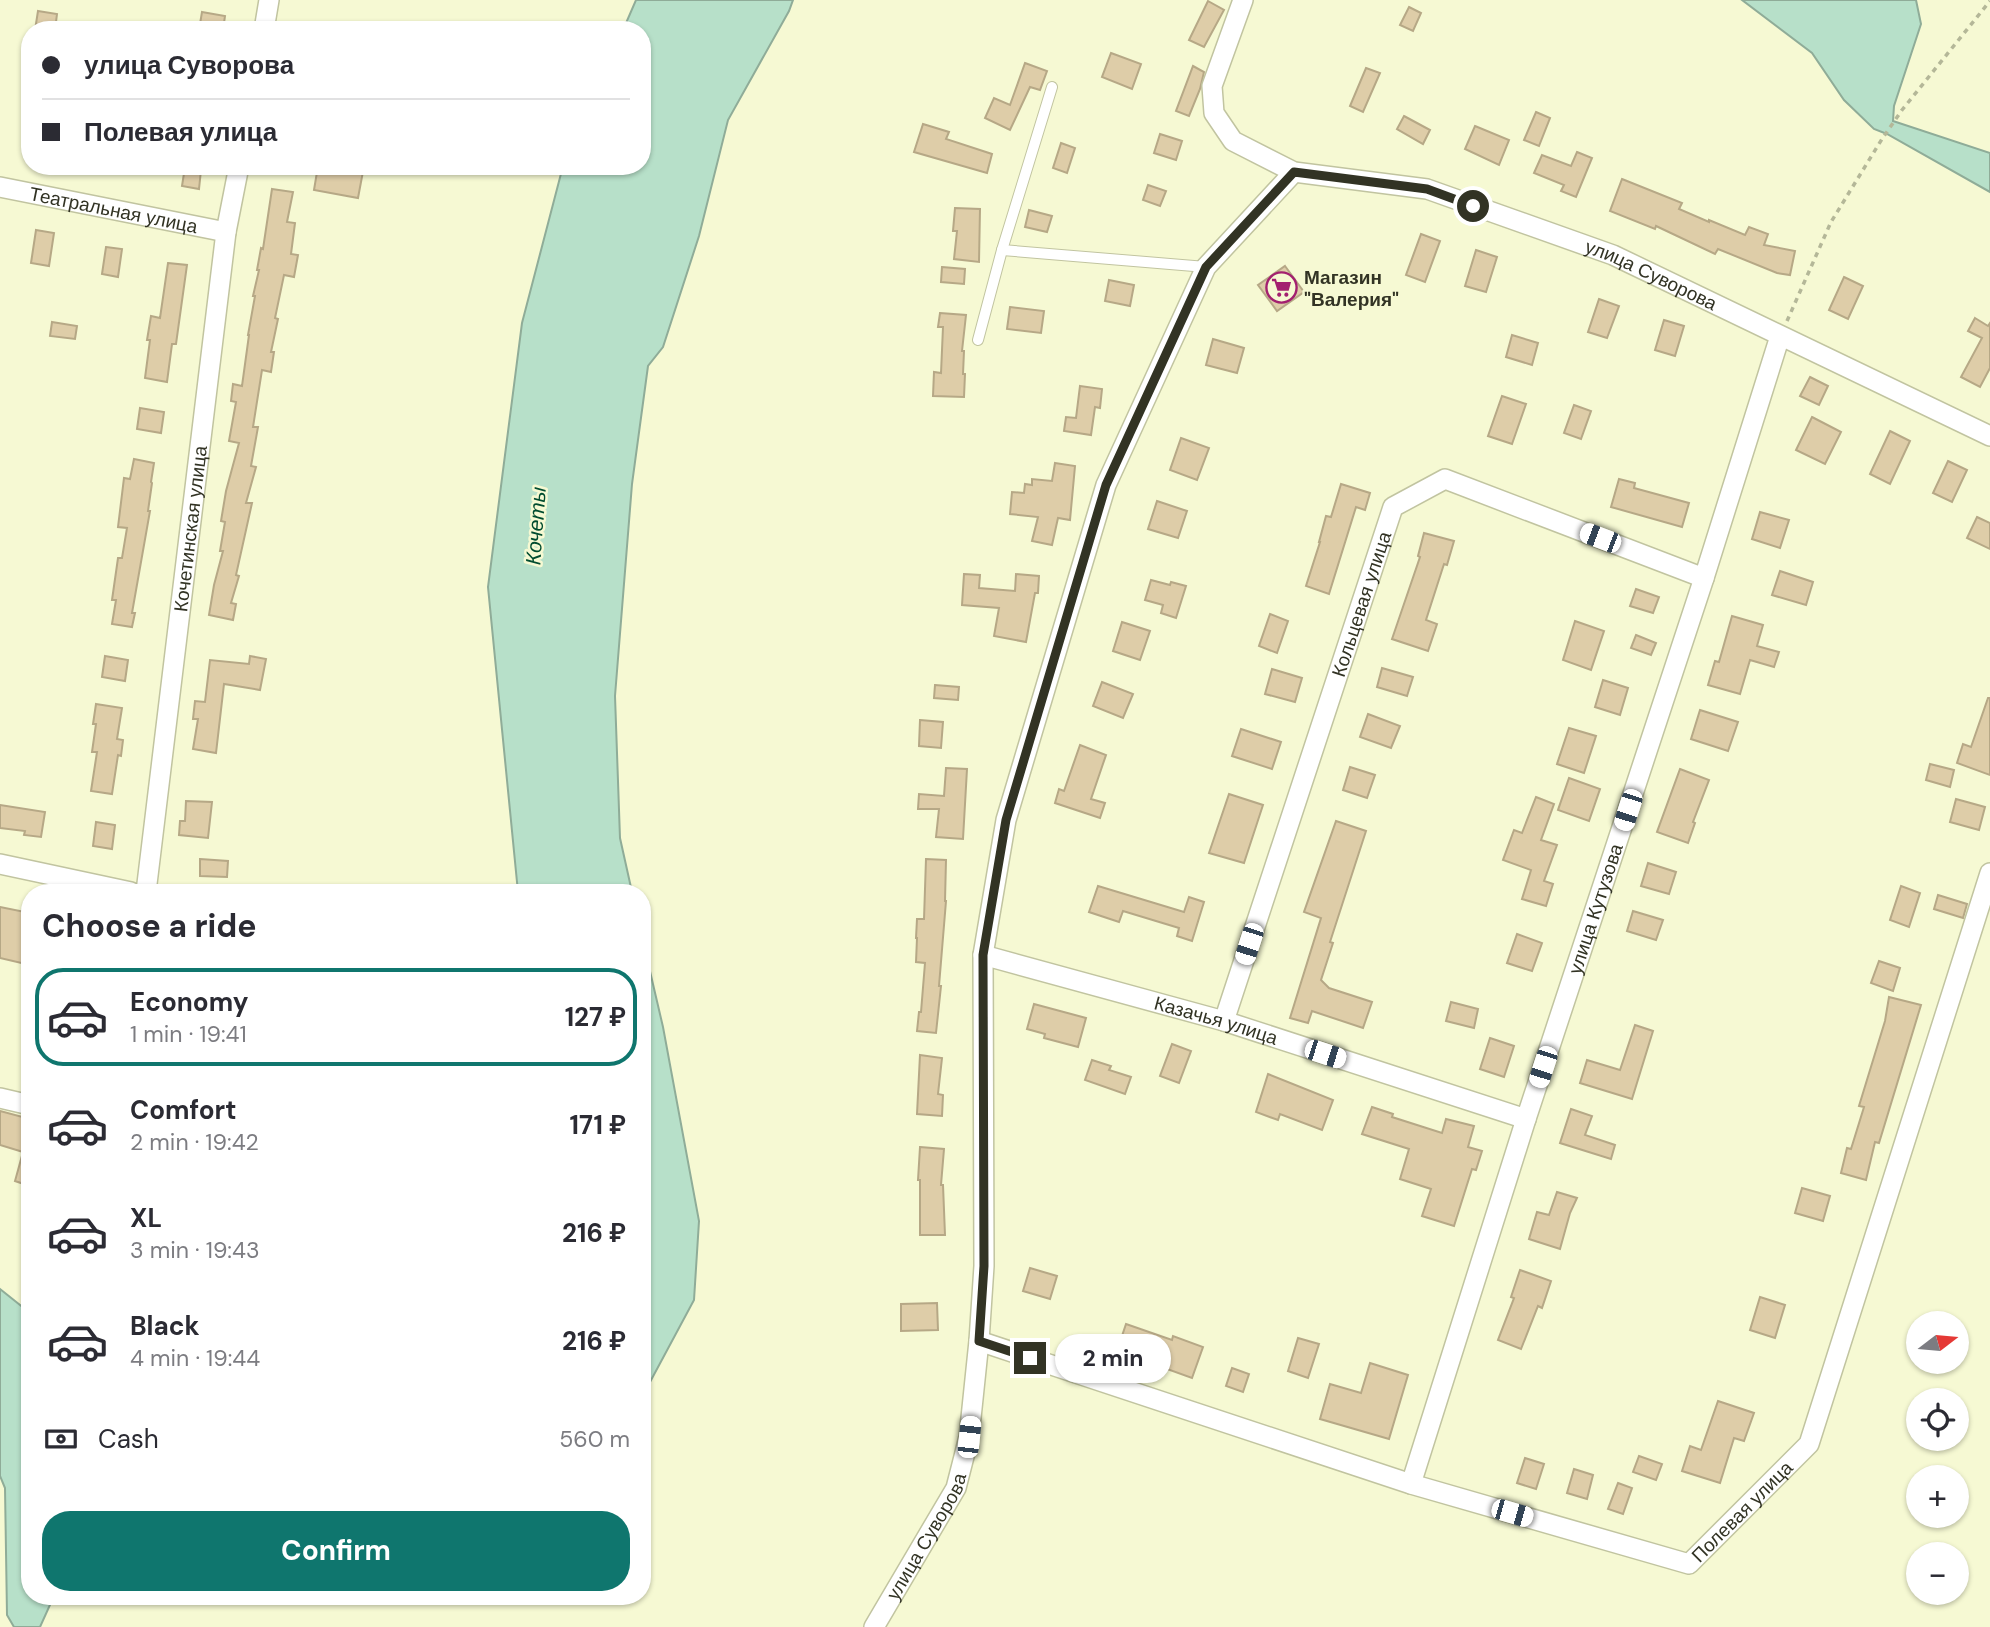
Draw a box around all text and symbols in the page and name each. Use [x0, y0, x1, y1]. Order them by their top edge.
text: улица Суворова [84, 48, 294, 82]
text: Полевая улица [84, 115, 277, 149]
street label: Театральная улица [28, 181, 200, 239]
route start [1457, 190, 1489, 222]
street label: улица Суворова [1582, 234, 1722, 316]
place label: Магазин "Валерия" [1304, 265, 1399, 312]
supermarket icon: Магазин "Валерия" [1264, 271, 1298, 305]
street label: Кочетинская улица [168, 444, 213, 613]
water label: Кочеты [519, 485, 553, 566]
car [1577, 521, 1624, 555]
street label: Кольцевая улица [1326, 528, 1397, 680]
car [1612, 787, 1645, 833]
street label: улица Кутузова [1562, 840, 1628, 977]
text: Choose a ride [42, 905, 257, 947]
car [1233, 921, 1266, 967]
text: Economy [130, 985, 248, 1019]
icon: car [46, 986, 109, 1049]
street label: Казачья улица [1151, 990, 1282, 1050]
text: 127 ₽ [565, 1000, 626, 1034]
text: 1 min · 19:41 [130, 1019, 247, 1049]
car [1302, 1038, 1349, 1070]
car [1527, 1044, 1560, 1090]
text: Comfort [130, 1093, 236, 1127]
icon: car [46, 1094, 109, 1157]
text: 171 ₽ [569, 1108, 626, 1142]
text: 2 min · 19:42 [130, 1127, 259, 1157]
text: XL [130, 1201, 162, 1235]
icon: car [46, 1202, 109, 1265]
text: 216 ₽ [562, 1216, 626, 1250]
text: 3 min · 19:43 [130, 1235, 260, 1265]
text: Black [130, 1309, 200, 1343]
icon: car [46, 1310, 109, 1373]
north arrow [1906, 1311, 1969, 1374]
map controls [1906, 1311, 1969, 1605]
text: 216 ₽ [562, 1324, 626, 1358]
callout: 2 min [1054, 1334, 1170, 1382]
route end [1014, 1342, 1046, 1374]
text: 4 min · 19:44 [130, 1343, 260, 1373]
text: 2 min [1083, 1343, 1143, 1373]
button: locate [1906, 1388, 1969, 1451]
car [957, 1415, 982, 1459]
icon: cash [42, 1420, 80, 1458]
text: Cash [98, 1422, 159, 1456]
text: 560 m [559, 1424, 630, 1454]
street label: Полевая улица [1686, 1455, 1798, 1567]
button: + [1906, 1465, 1969, 1528]
street label: улица Суворова [880, 1470, 972, 1604]
car [1489, 1497, 1536, 1529]
button: Confirm [42, 1511, 630, 1591]
button: − [1906, 1542, 1969, 1605]

